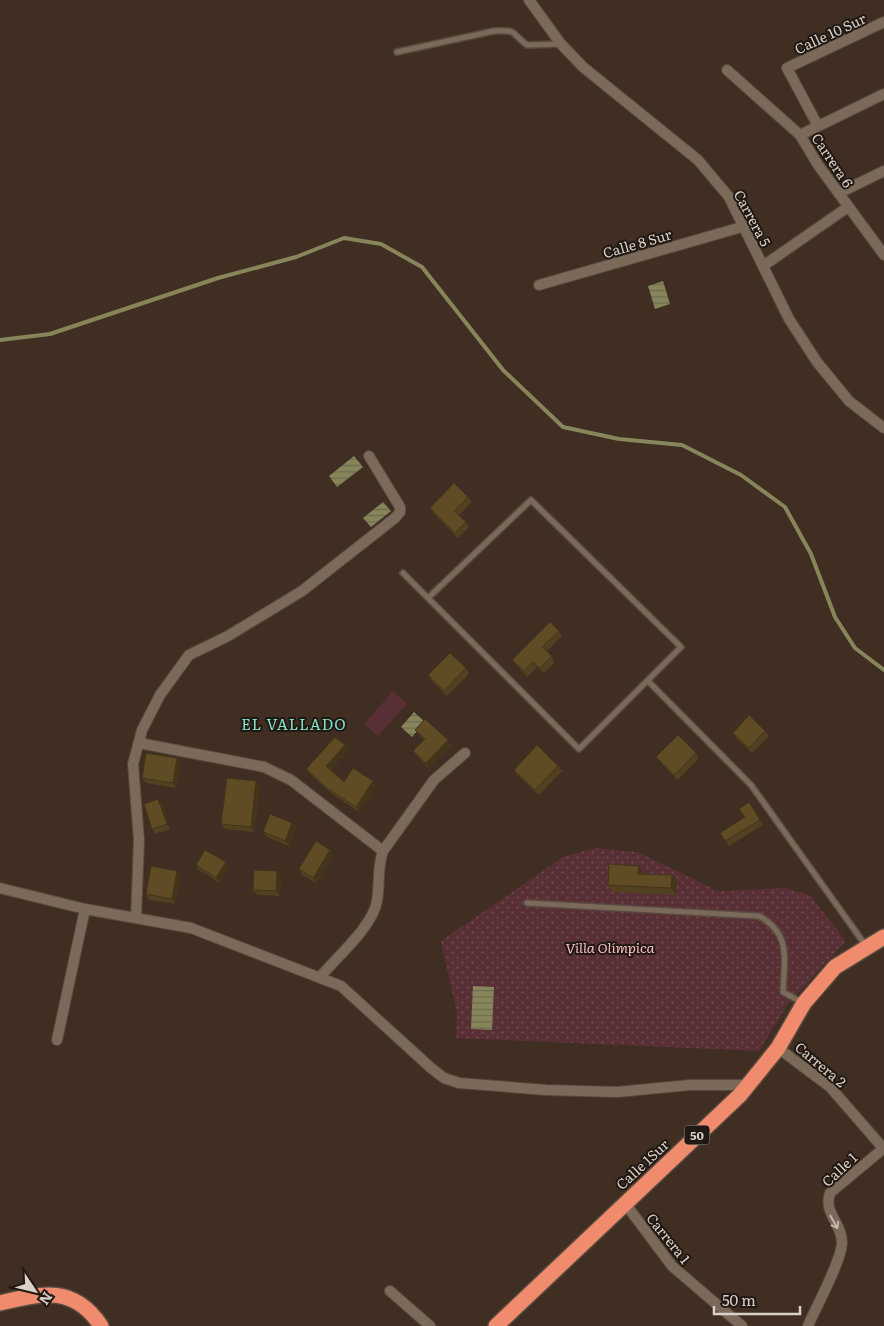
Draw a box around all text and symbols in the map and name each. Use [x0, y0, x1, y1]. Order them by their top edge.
street label: Calle 10 Sur [791, 8, 869, 58]
street label: Carrera 6 [807, 129, 859, 192]
street label: Carrera 5 [730, 186, 776, 250]
street label: Calle 8 Sur [600, 224, 674, 262]
district label: EL VALLADO [241, 712, 347, 735]
park label: Villa Olímpica [565, 937, 655, 957]
street label: Carrera 2 [791, 1037, 851, 1091]
road number: 50 [684, 1126, 710, 1144]
street label: Calle 1Sur [611, 1134, 673, 1194]
street label: Calle 1 [817, 1147, 861, 1191]
street label: Carrera 1 [642, 1208, 696, 1268]
one-way arrow [830, 1215, 840, 1229]
north arrow [10, 1266, 60, 1316]
scale bar [714, 1284, 800, 1316]
text: N [35, 1288, 58, 1310]
text: 50 m [722, 1288, 756, 1311]

